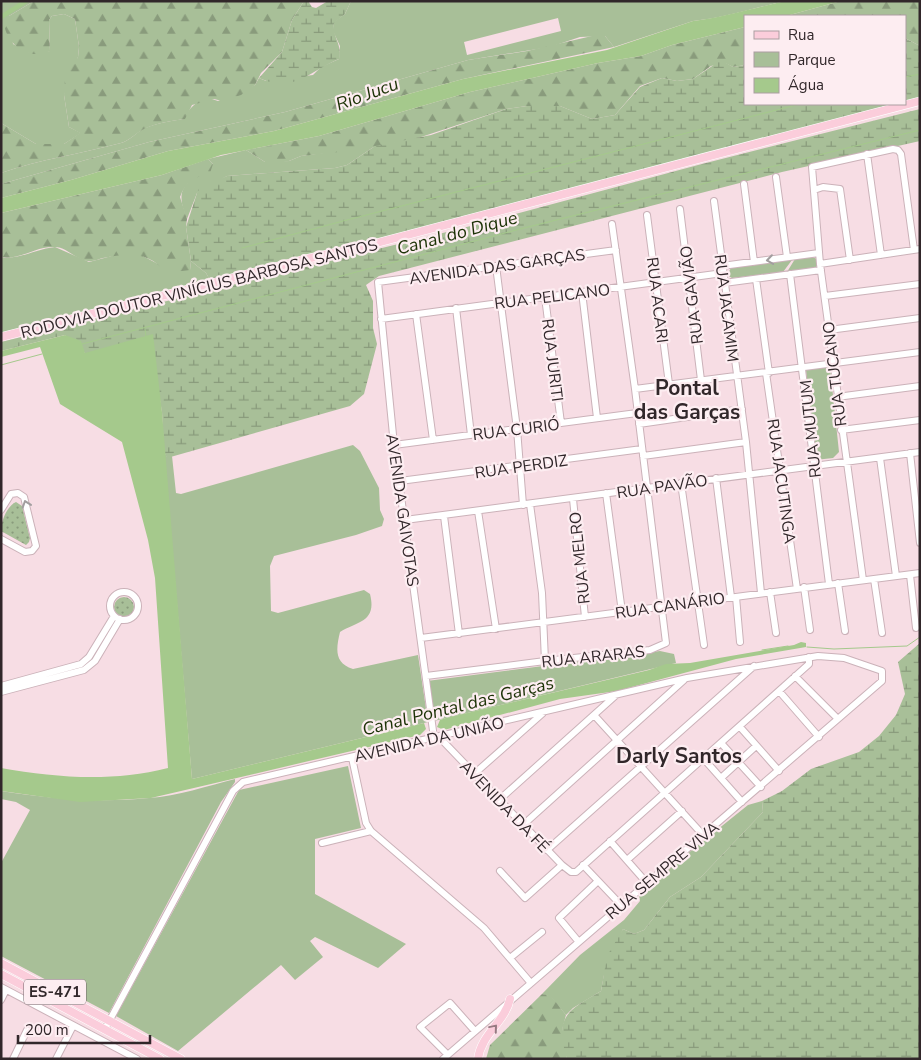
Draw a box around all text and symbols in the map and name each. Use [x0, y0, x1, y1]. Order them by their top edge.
legend [744, 15, 906, 105]
text: Rua [788, 25, 814, 45]
text: Parque [788, 50, 836, 70]
water label: Rio Jucu [332, 72, 402, 116]
text: Água [788, 75, 824, 95]
water label: Canal do Dique [394, 205, 520, 261]
street label: RODOVIA DOUTOR VINÍCIUS BARBOSA SANTOS [18, 234, 380, 344]
street label: AVENIDA DAS GARÇAS [408, 244, 587, 290]
street label: RUA GAVIÃO [675, 244, 709, 346]
street label: RUA JACAMIM [708, 253, 744, 363]
one-way arrow [766, 254, 775, 264]
street label: RUA ACARI [641, 256, 673, 344]
street label: RUA PELICANO [493, 279, 611, 315]
street label: RUA JURITI [536, 317, 568, 403]
street label: RUA TUCANO [818, 320, 852, 428]
district label: Pontal das Garças [634, 374, 740, 426]
street label: RUA MUTUM [795, 379, 827, 479]
street label: RUA CURIÓ [471, 414, 561, 446]
street label: RUA JACUTINGA [761, 417, 801, 545]
street label: AVENIDA GAIVOTAS [380, 432, 424, 588]
street label: RUA PERDIZ [473, 450, 570, 484]
street label: RUA PAVÃO [615, 470, 709, 504]
one-way arrow [22, 500, 32, 508]
street label: RUA MELRO [564, 511, 596, 605]
street label: RUA CANÁRIO [614, 587, 727, 625]
street label: RUA ARARAS [540, 641, 646, 673]
water label: Canal Pontal das Garças [360, 671, 556, 741]
street label: AVENIDA DA UNIÃO [352, 712, 506, 768]
district label: Darly Santos [616, 742, 742, 770]
street label: AVENIDA DA FÉ [455, 756, 554, 858]
street label: RUA SEMPRE VIVA [601, 816, 724, 925]
road number: ES-471 [24, 980, 86, 1004]
scale bar [18, 1012, 150, 1044]
text: 200 m [25, 1020, 69, 1040]
one-way arrow [488, 1025, 497, 1034]

